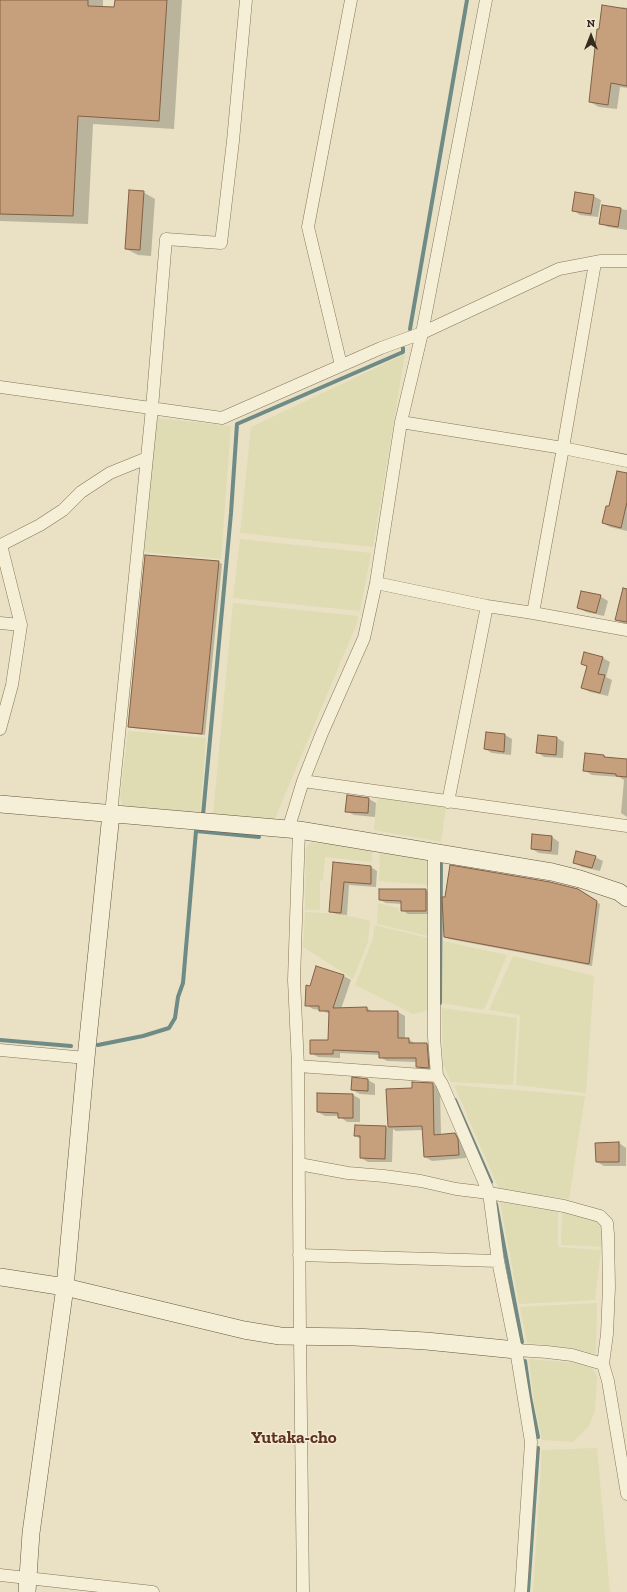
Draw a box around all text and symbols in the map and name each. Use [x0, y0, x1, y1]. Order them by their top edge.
north arrow [571, 16, 611, 56]
text: N [587, 17, 595, 30]
district label: Yutaka-cho [251, 1428, 337, 1448]

